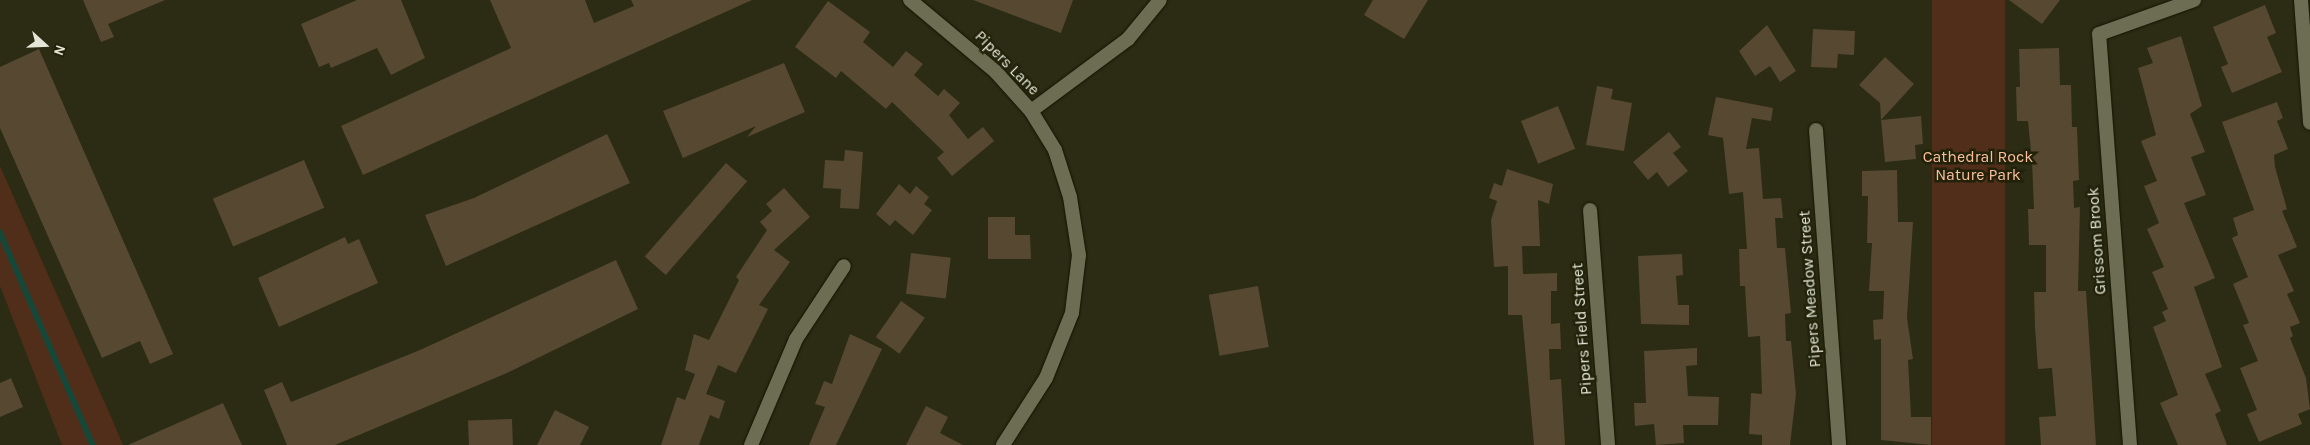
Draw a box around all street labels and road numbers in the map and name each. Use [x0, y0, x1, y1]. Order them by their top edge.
street label: Pipers Lane [971, 27, 1043, 99]
street label: Grissom Brook [2084, 187, 2110, 295]
street label: Pipers Meadow Street [1795, 210, 1825, 368]
street label: Pipers Field Street [1568, 262, 1596, 396]

